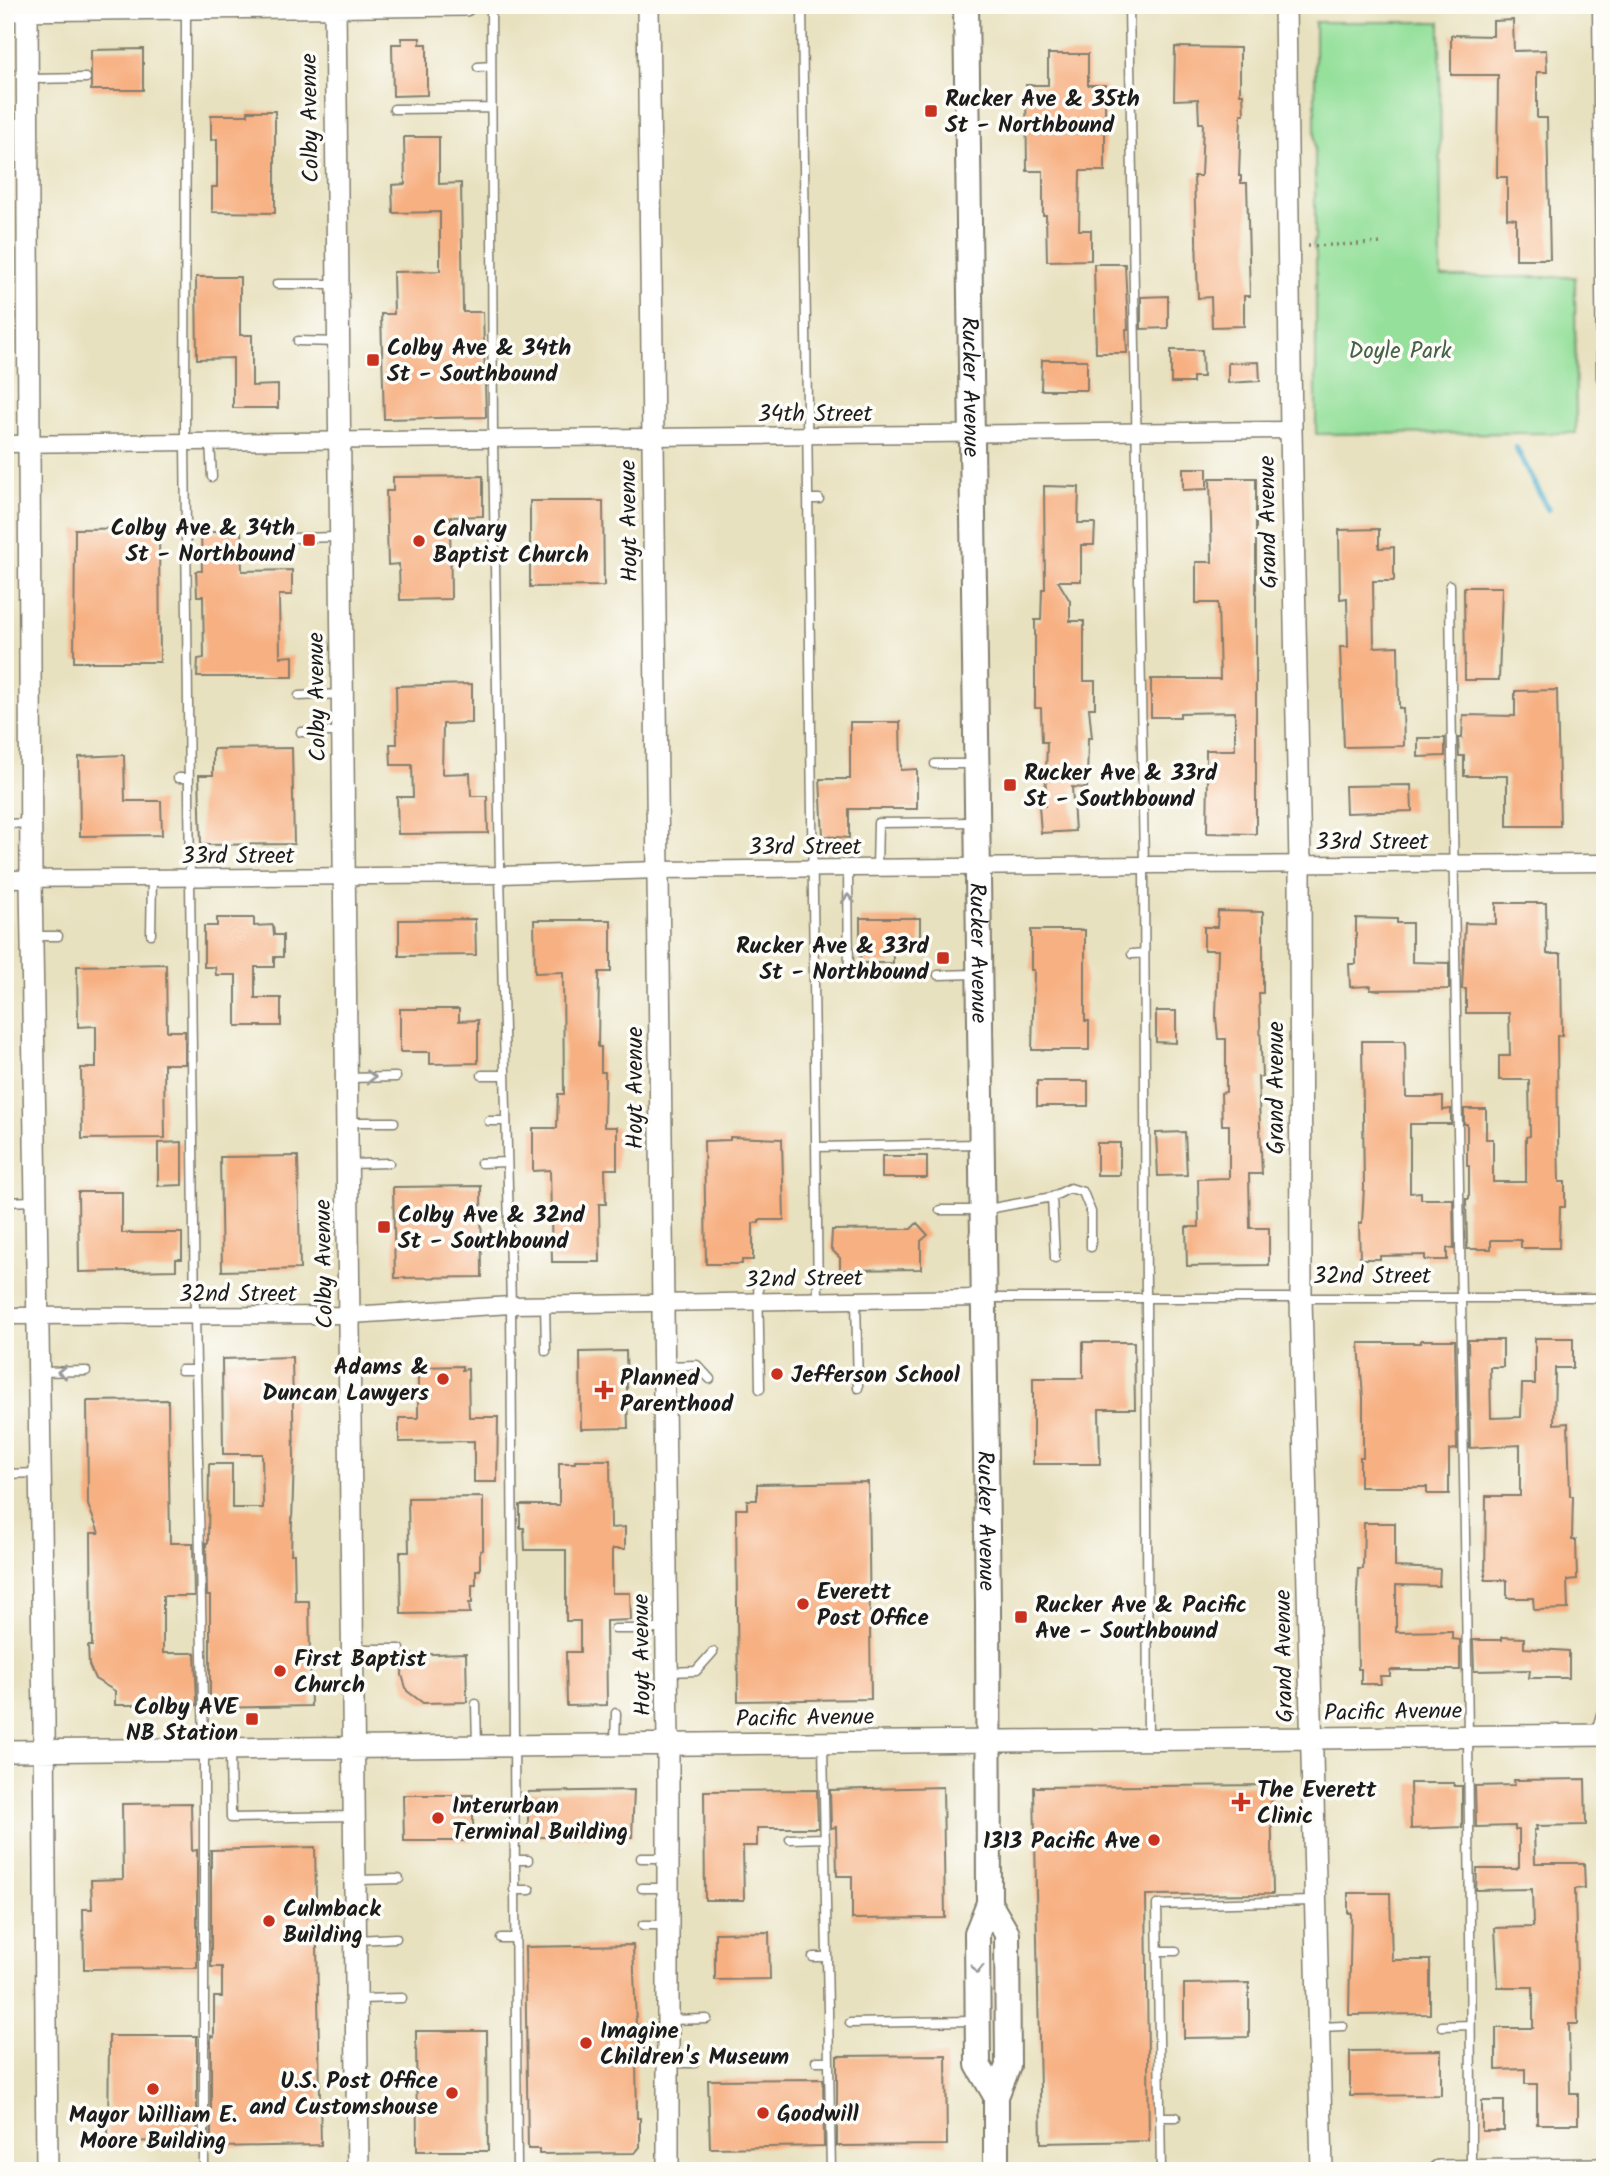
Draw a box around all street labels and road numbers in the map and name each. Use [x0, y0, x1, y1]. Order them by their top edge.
street label: Colby Avenue [292, 53, 330, 183]
street label: Rucker Avenue [950, 316, 988, 458]
street label: 34th Street [758, 397, 873, 433]
street label: Grand Avenue [1250, 455, 1288, 589]
street label: Hoyt Avenue [611, 459, 649, 582]
street label: Colby Avenue [299, 632, 337, 762]
street label: 33rd Street [1316, 825, 1430, 861]
street label: 33rd Street [749, 830, 863, 866]
street label: 33rd Street [182, 839, 296, 875]
street label: Rucker Avenue [958, 882, 996, 1023]
street label: Grand Avenue [1259, 1021, 1295, 1155]
street label: Hoyt Avenue [618, 1027, 654, 1149]
street label: Colby Avenue [306, 1199, 344, 1329]
street label: 32nd Street [1313, 1259, 1432, 1295]
street label: 32nd Street [745, 1261, 864, 1299]
street label: 32nd Street [179, 1277, 298, 1313]
street label: Rucker Avenue [966, 1450, 1004, 1591]
street label: Grand Avenue [1266, 1589, 1304, 1723]
street label: Hoyt Avenue [624, 1593, 662, 1716]
street label: Pacific Avenue [1324, 1694, 1462, 1732]
street label: Pacific Avenue [736, 1700, 874, 1738]

